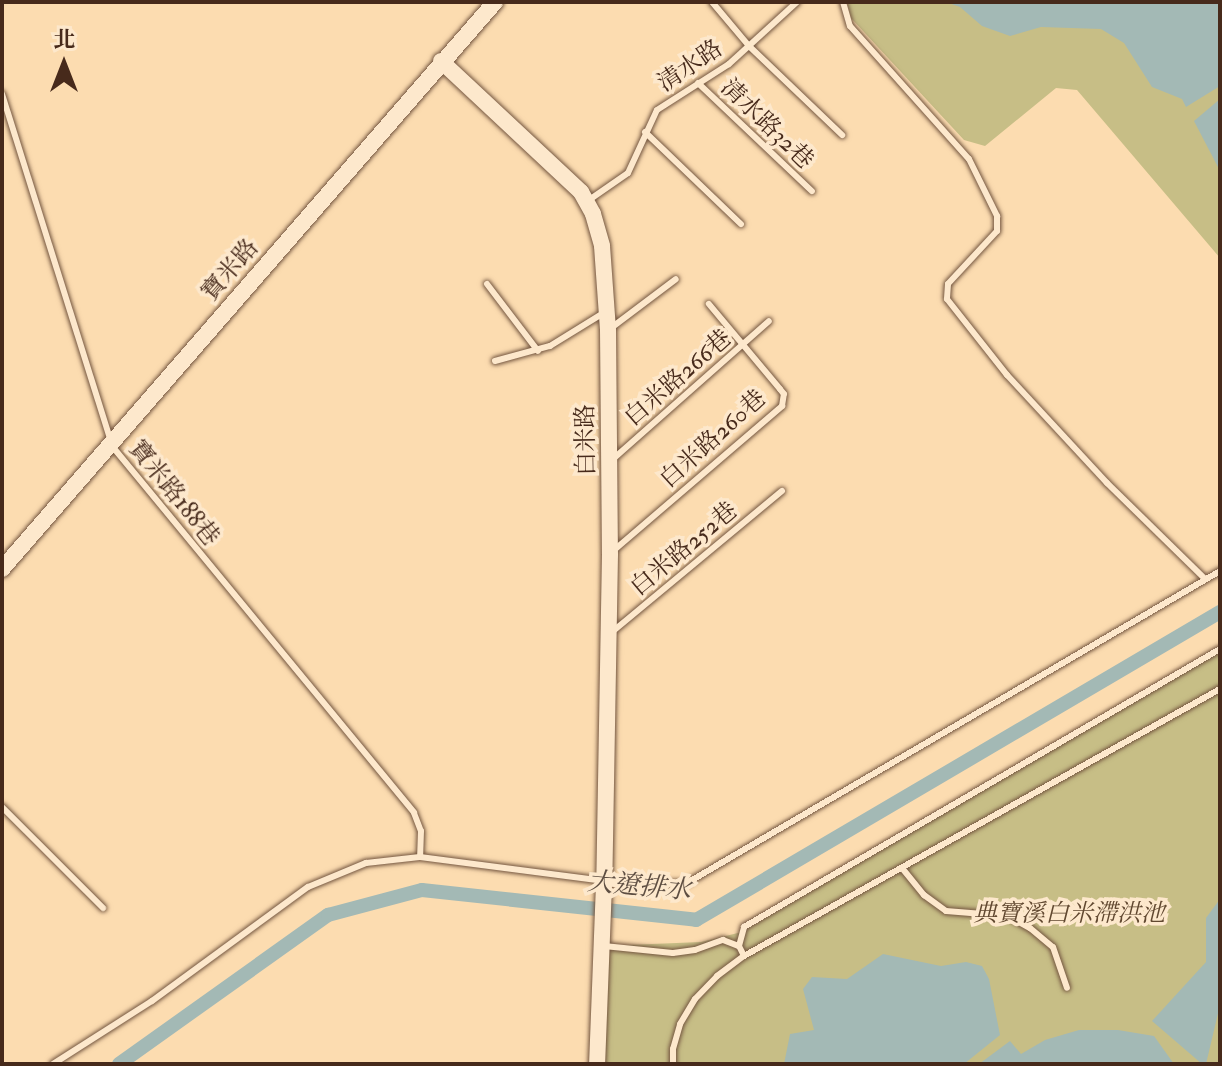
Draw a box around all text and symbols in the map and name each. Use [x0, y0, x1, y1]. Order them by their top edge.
north arrow [24, 24, 104, 104]
text: 北 [53, 26, 75, 54]
street label: 清水路 [652, 34, 728, 98]
street label: 清水路32巷 [715, 73, 819, 175]
street label: 寶米路 [196, 233, 264, 307]
street label: 白米路266巷 [619, 324, 737, 432]
street label: 白米路260巷 [654, 384, 772, 494]
street label: 白米路 [571, 404, 601, 476]
street label: 寶米路188巷 [123, 435, 225, 551]
street label: 白米路252巷 [625, 496, 743, 602]
water label: 大遼排水 [586, 867, 692, 907]
park label: 典寶溪白米滯洪池 [973, 900, 1165, 928]

